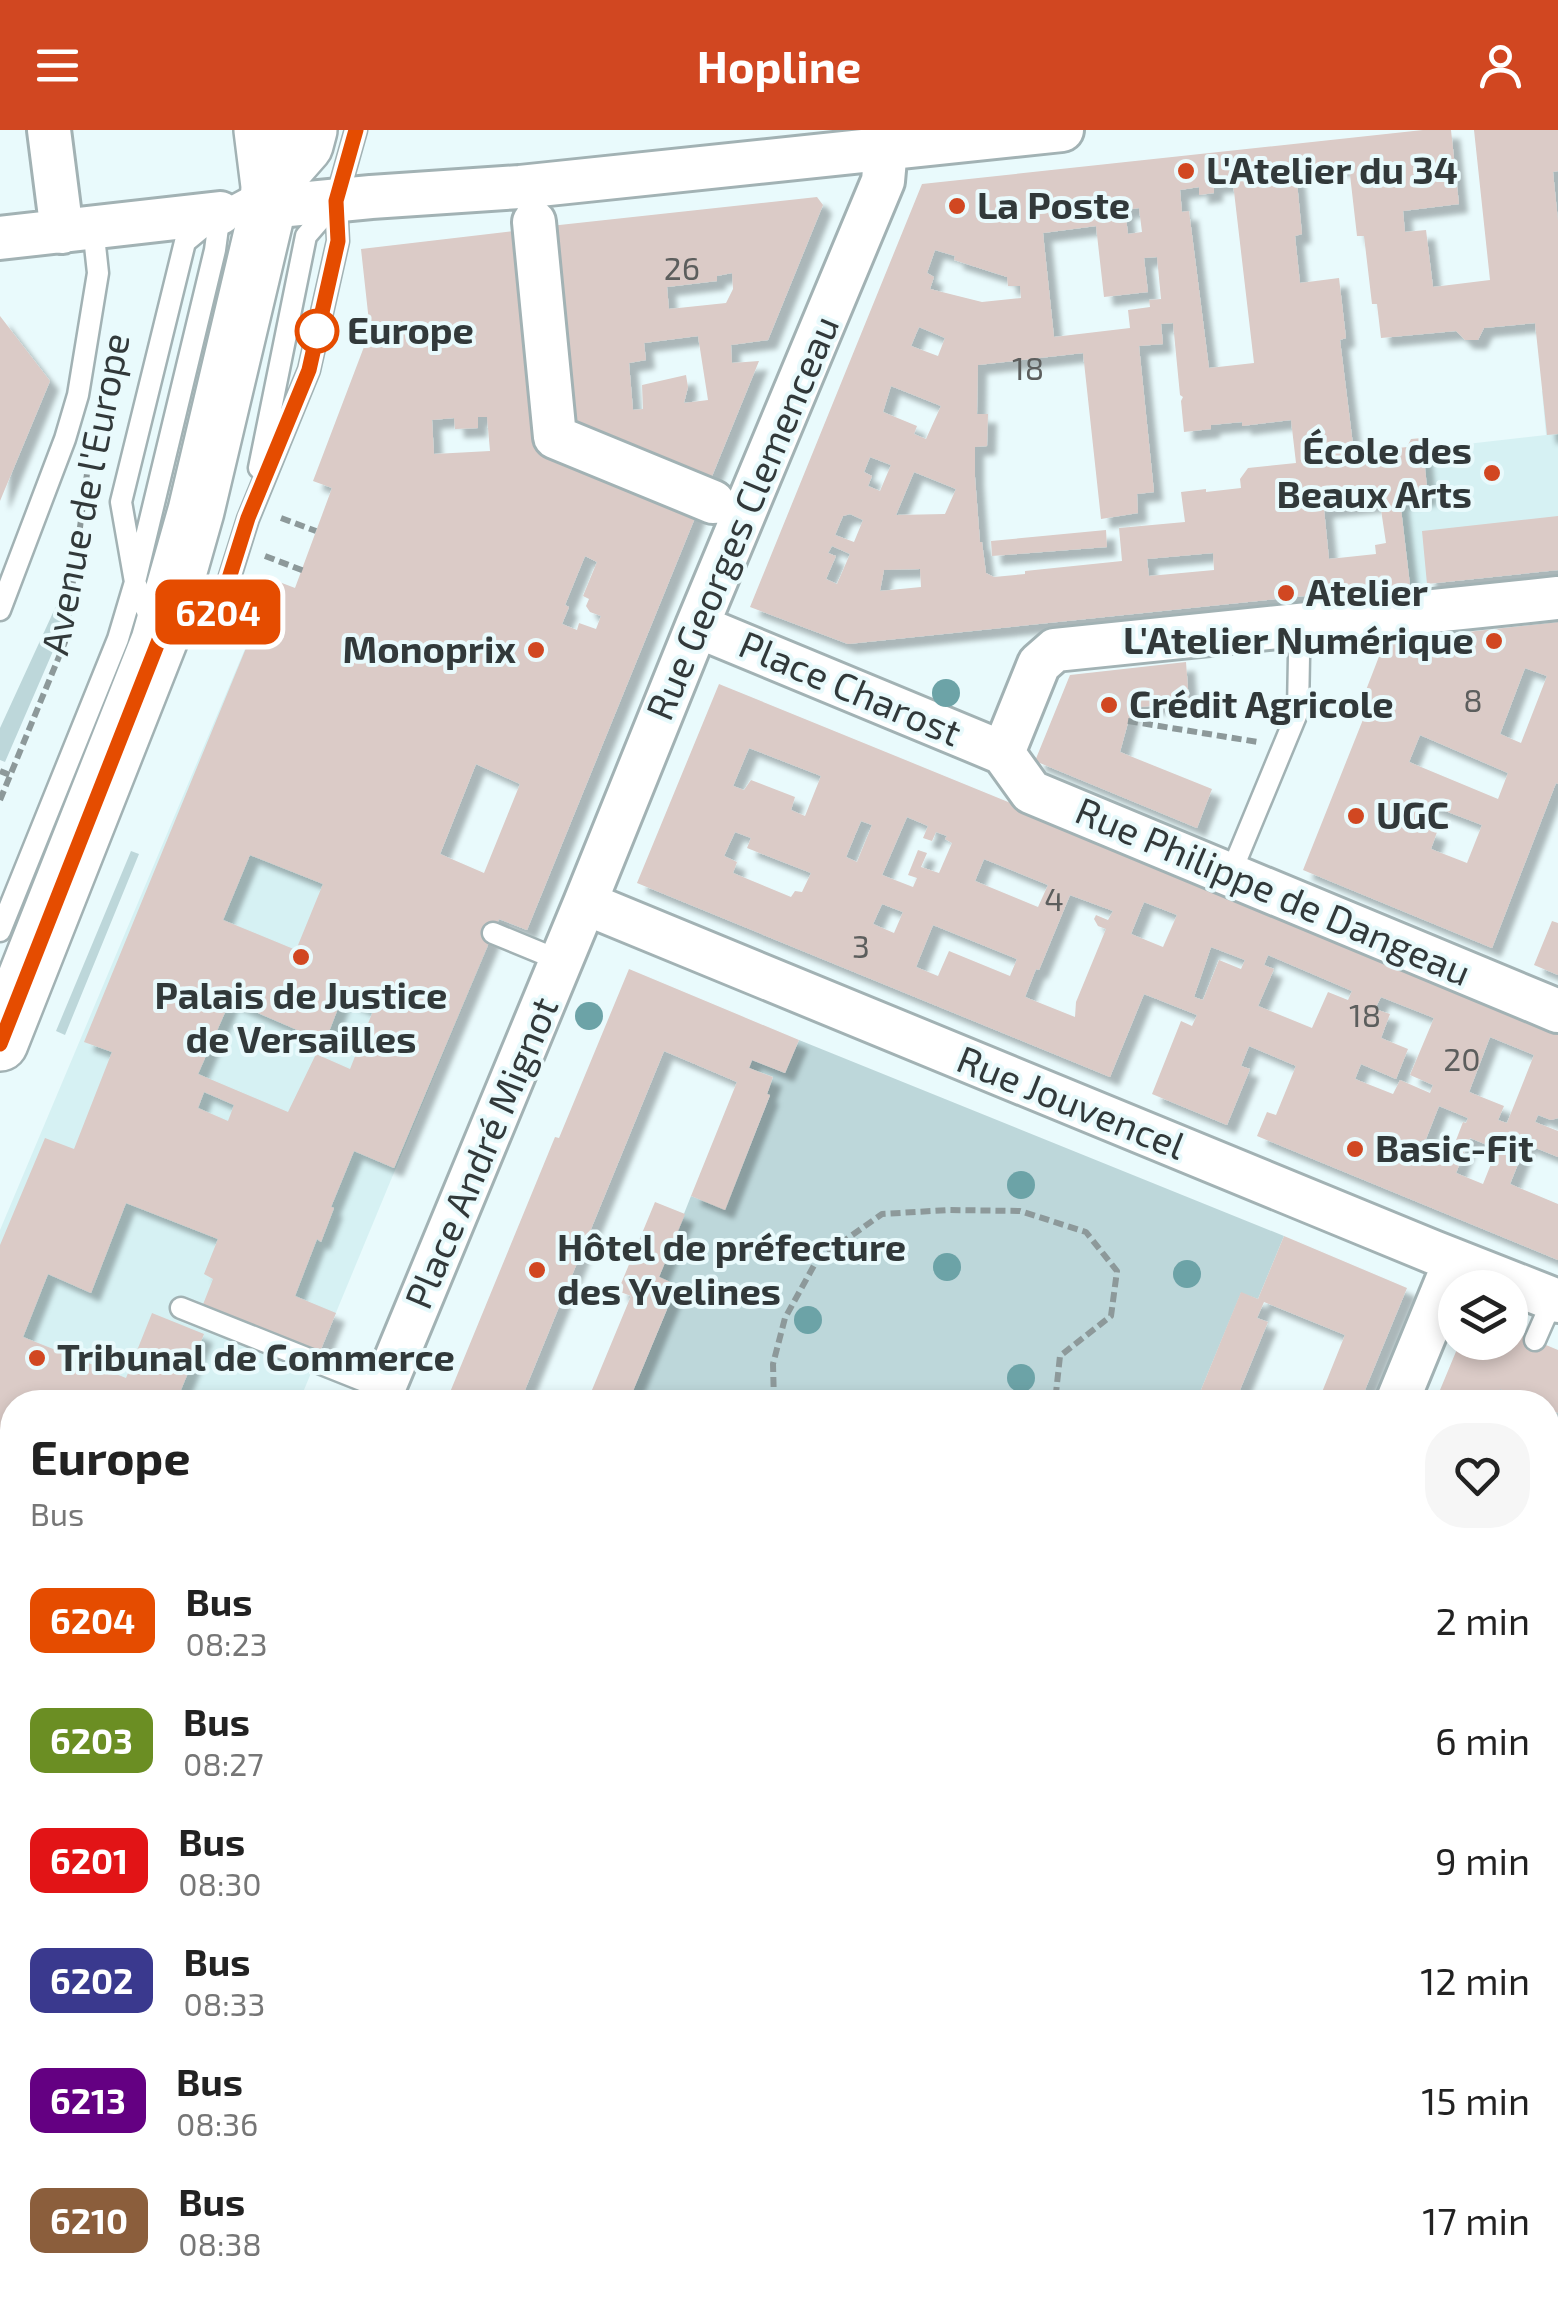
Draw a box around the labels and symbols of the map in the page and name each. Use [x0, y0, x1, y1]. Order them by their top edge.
place label: L'Atelier du 34 [1206, 146, 1458, 192]
marker: L'Atelier du 34 [1175, 160, 1197, 182]
place label: La Poste [977, 181, 1130, 227]
marker: La Poste [946, 195, 968, 217]
house number: 26 [664, 248, 700, 286]
place label: Europe [347, 306, 474, 352]
street label: Rue Georges Clemenceau [635, 308, 847, 726]
marker: Europe [296, 310, 338, 352]
street label: Avenue de l'Europe [30, 329, 138, 658]
house number: 18 [1012, 348, 1044, 386]
place label: École des Beaux Arts [1276, 426, 1472, 516]
marker: École des Beaux Arts [1481, 462, 1503, 484]
place label: Atelier [1306, 568, 1428, 614]
line badge: 6204 [148, 580, 288, 644]
marker: Atelier [1275, 582, 1297, 604]
place label: L'Atelier Numérique [1123, 616, 1474, 662]
street label: Place Charost [733, 620, 969, 755]
place label: Monoprix [342, 625, 516, 671]
marker: L'Atelier Numérique [1483, 630, 1505, 652]
marker: Monoprix [525, 639, 547, 661]
place label: Crédit Agricole [1129, 680, 1394, 726]
house number: 8 [1463, 680, 1483, 718]
marker: Crédit Agricole [1098, 694, 1120, 716]
street label: Rue Philippe de Dangeau [1069, 786, 1478, 994]
place label: UGC [1376, 791, 1449, 837]
marker: UGC [1345, 805, 1367, 827]
house number: 4 [1044, 879, 1064, 917]
house number: 3 [852, 926, 870, 964]
marker: Palais de Justice de Versailles [290, 946, 312, 968]
place label: Palais de Justice de Versailles [155, 971, 448, 1061]
street label: Place André Mignot [394, 990, 567, 1315]
house number: 18 [1349, 995, 1381, 1033]
street label: Rue Jouvencel [951, 1035, 1192, 1168]
house number: 20 [1443, 1039, 1481, 1077]
place label: Basic-Fit [1375, 1124, 1534, 1170]
marker: Basic-Fit [1344, 1138, 1366, 1160]
place label: Hôtel de préfecture des Yvelines [557, 1223, 906, 1313]
marker: Hôtel de préfecture des Yvelines [526, 1259, 548, 1281]
place label: Tribunal de Commerce [57, 1333, 455, 1379]
marker: Tribunal de Commerce [26, 1347, 48, 1369]

